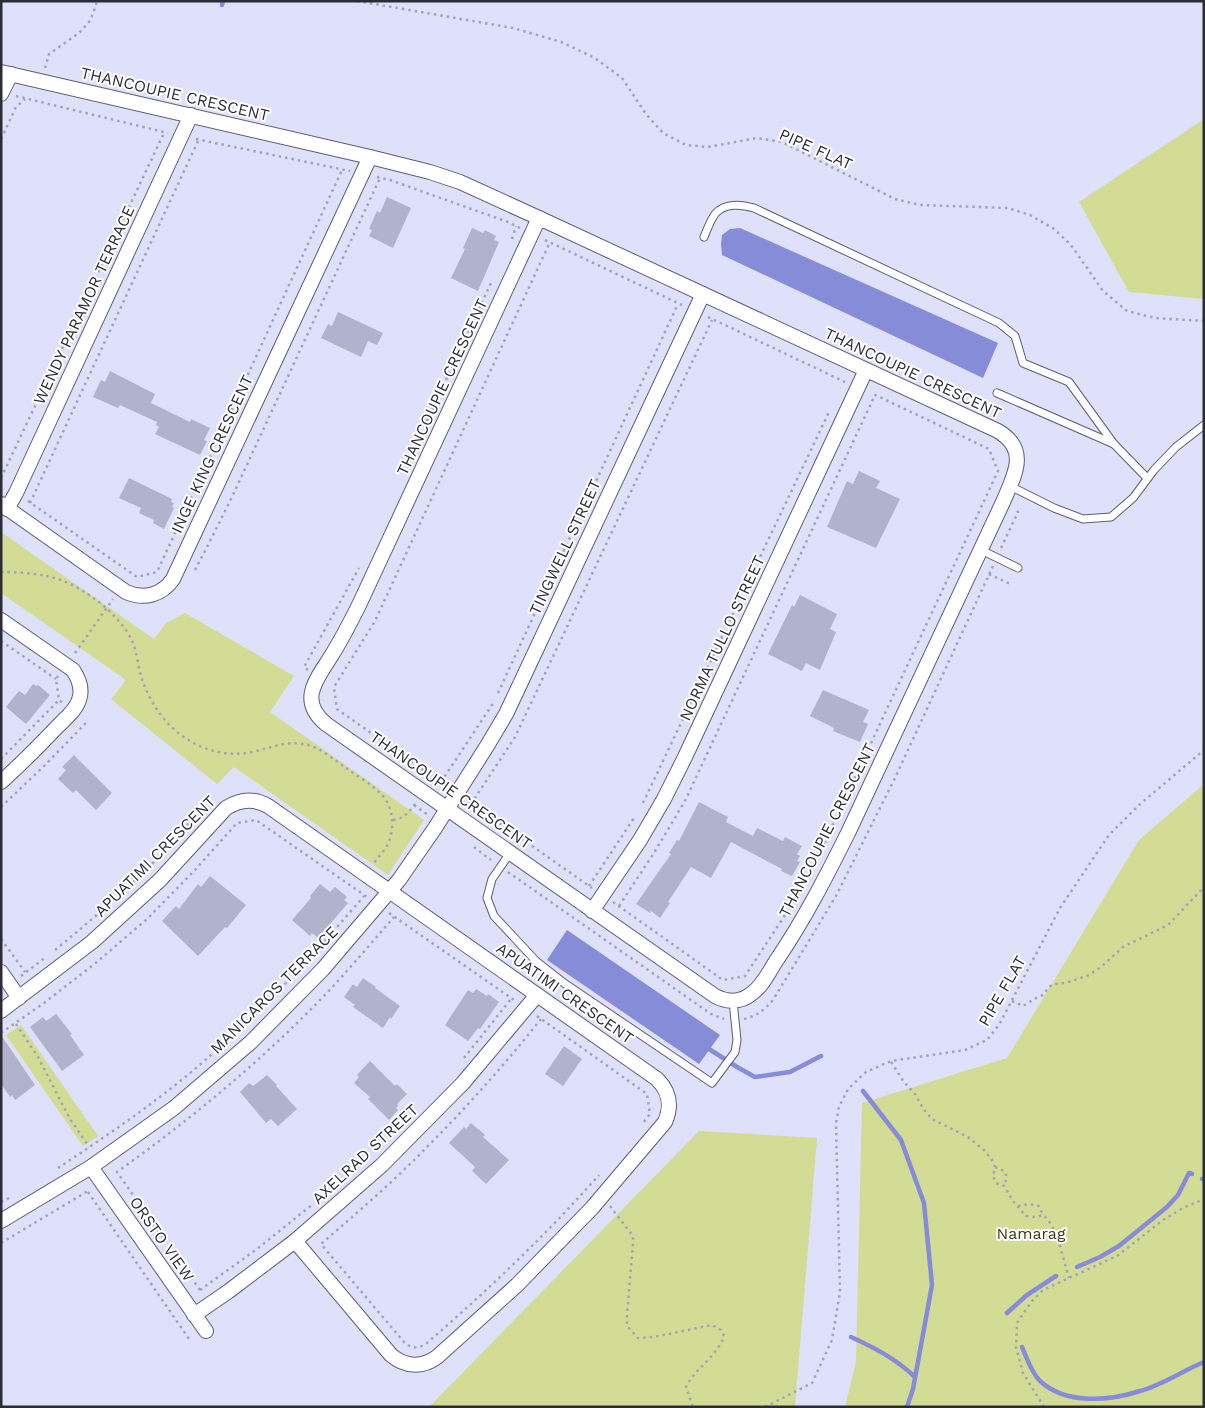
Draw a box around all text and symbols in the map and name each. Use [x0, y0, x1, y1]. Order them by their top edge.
street label: THANCOUPIE CRESCENT [79, 63, 271, 125]
street label: PIPE FLAT [776, 124, 856, 174]
street label: WENDY PARAMOR TERRACE [30, 203, 138, 407]
street label: THANCOUPIE CRESCENT [393, 295, 491, 478]
street label: THANCOUPIE CRESCENT [822, 324, 1005, 422]
street label: INGE KING CRESCENT [167, 372, 257, 536]
street label: TINGWELL STREET [525, 476, 605, 618]
street label: NORMA TULLO STREET [675, 552, 769, 724]
street label: THANCOUPIE CRESCENT [367, 727, 536, 853]
street label: THANCOUPIE CRESCENT [775, 739, 879, 920]
street label: APUATIMI CRESCENT [91, 791, 220, 920]
street label: MANICAROS TERRACE [206, 922, 342, 1058]
street label: APUATIMI CRESCENT [493, 938, 638, 1048]
street label: PIPE FLAT [974, 952, 1030, 1030]
street label: AXELRAD STREET [308, 1100, 422, 1208]
street label: ORSTO VIEW [126, 1193, 198, 1285]
park label: Namarag [997, 1224, 1066, 1243]

